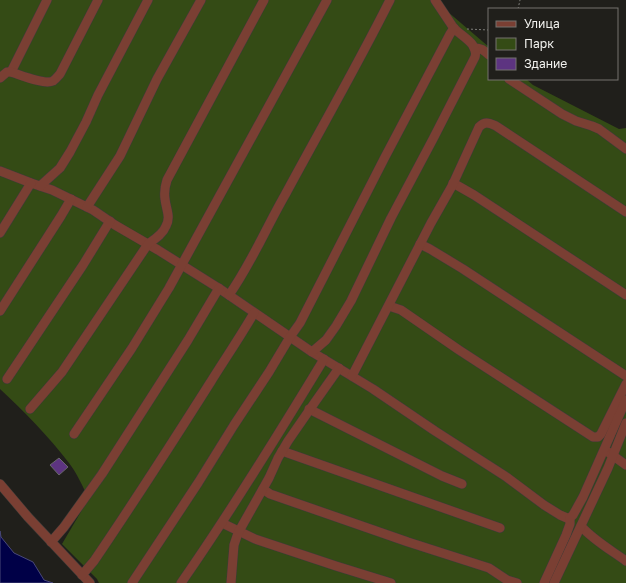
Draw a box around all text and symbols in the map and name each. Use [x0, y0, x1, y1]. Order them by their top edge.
legend [488, 8, 618, 80]
text: Улица [524, 16, 560, 31]
text: Парк [524, 36, 554, 51]
text: Здание [524, 56, 567, 71]

